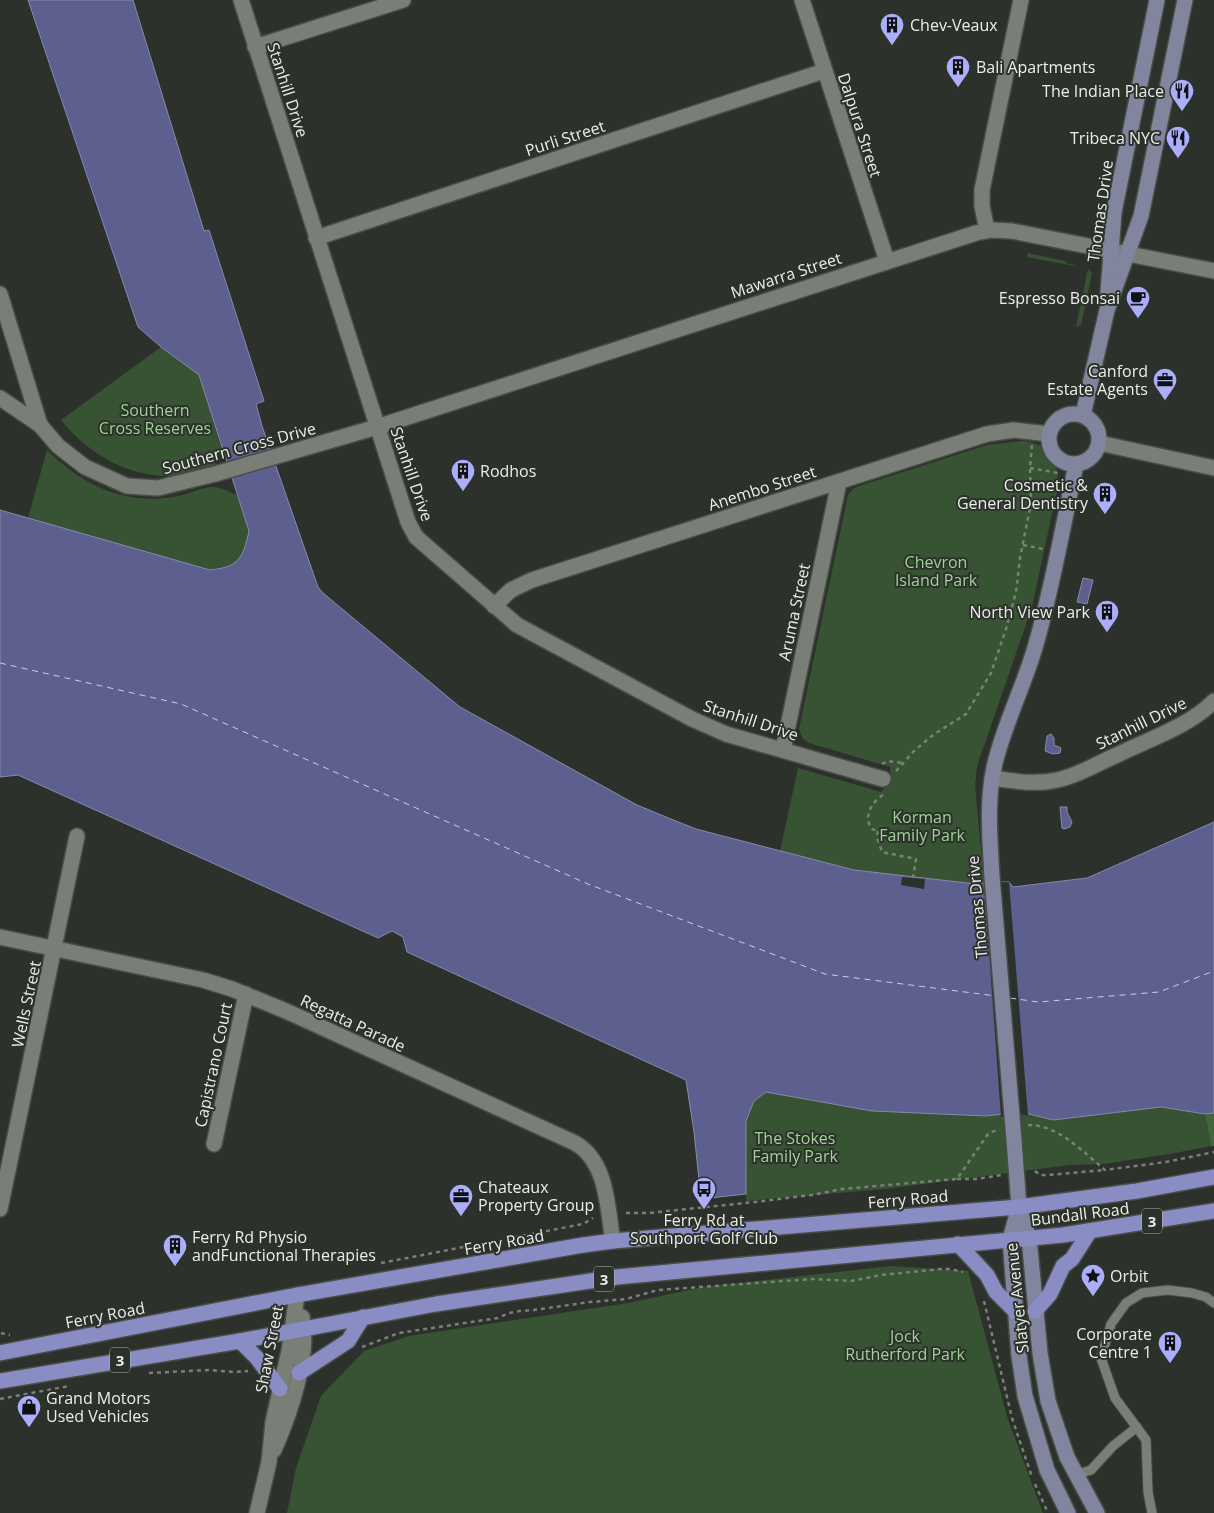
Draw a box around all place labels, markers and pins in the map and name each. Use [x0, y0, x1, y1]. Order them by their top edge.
building icon: Chev-Veaux [879, 12, 905, 46]
place label: Chev-Veaux [910, 14, 998, 36]
building icon: Bali Apartments [945, 54, 971, 88]
place label: Bali Apartments [976, 56, 1095, 78]
restaurant icon: The Indian Place [1169, 78, 1195, 112]
place label: The Indian Place [1042, 80, 1164, 102]
restaurant icon: Tribeca NYC [1165, 125, 1191, 159]
place label: Tribeca NYC [1070, 127, 1160, 149]
cafe icon: Espresso Bonsai [1125, 285, 1151, 319]
place label: Espresso Bonsai [999, 287, 1120, 309]
place label: Canford Estate Agents [1047, 360, 1148, 400]
office icon: Canford Estate Agents [1152, 367, 1178, 401]
building icon: Rodhos [450, 458, 476, 492]
place label: Rodhos [480, 460, 536, 482]
place label: Cosmetic & General Dentistry [957, 474, 1089, 514]
building icon: Cosmetic & General Dentistry [1092, 481, 1118, 515]
building icon: North View Park [1094, 599, 1120, 633]
place label: North View Park [970, 601, 1091, 623]
place label: Chateaux Property Group [478, 1176, 594, 1216]
bus stop icon: Ferry Rd at Southport Golf Club [691, 1176, 717, 1210]
office icon: Chateaux Property Group [448, 1183, 474, 1217]
place label: Ferry Rd at Southport Golf Club [630, 1209, 778, 1249]
place label: Ferry Rd Physio andFunctional Therapies [192, 1226, 376, 1266]
building icon: Ferry Rd Physio andFunctional Therapies [162, 1233, 188, 1267]
place icon: Orbit [1080, 1263, 1106, 1297]
place label: Orbit [1110, 1265, 1149, 1287]
place label: Corporate Centre 1 [1076, 1323, 1152, 1363]
building icon: Corporate Centre 1 [1157, 1330, 1183, 1364]
place label: Grand Motors Used Vehicles [46, 1387, 150, 1427]
shop icon: Grand Motors Used Vehicles [16, 1394, 42, 1428]

